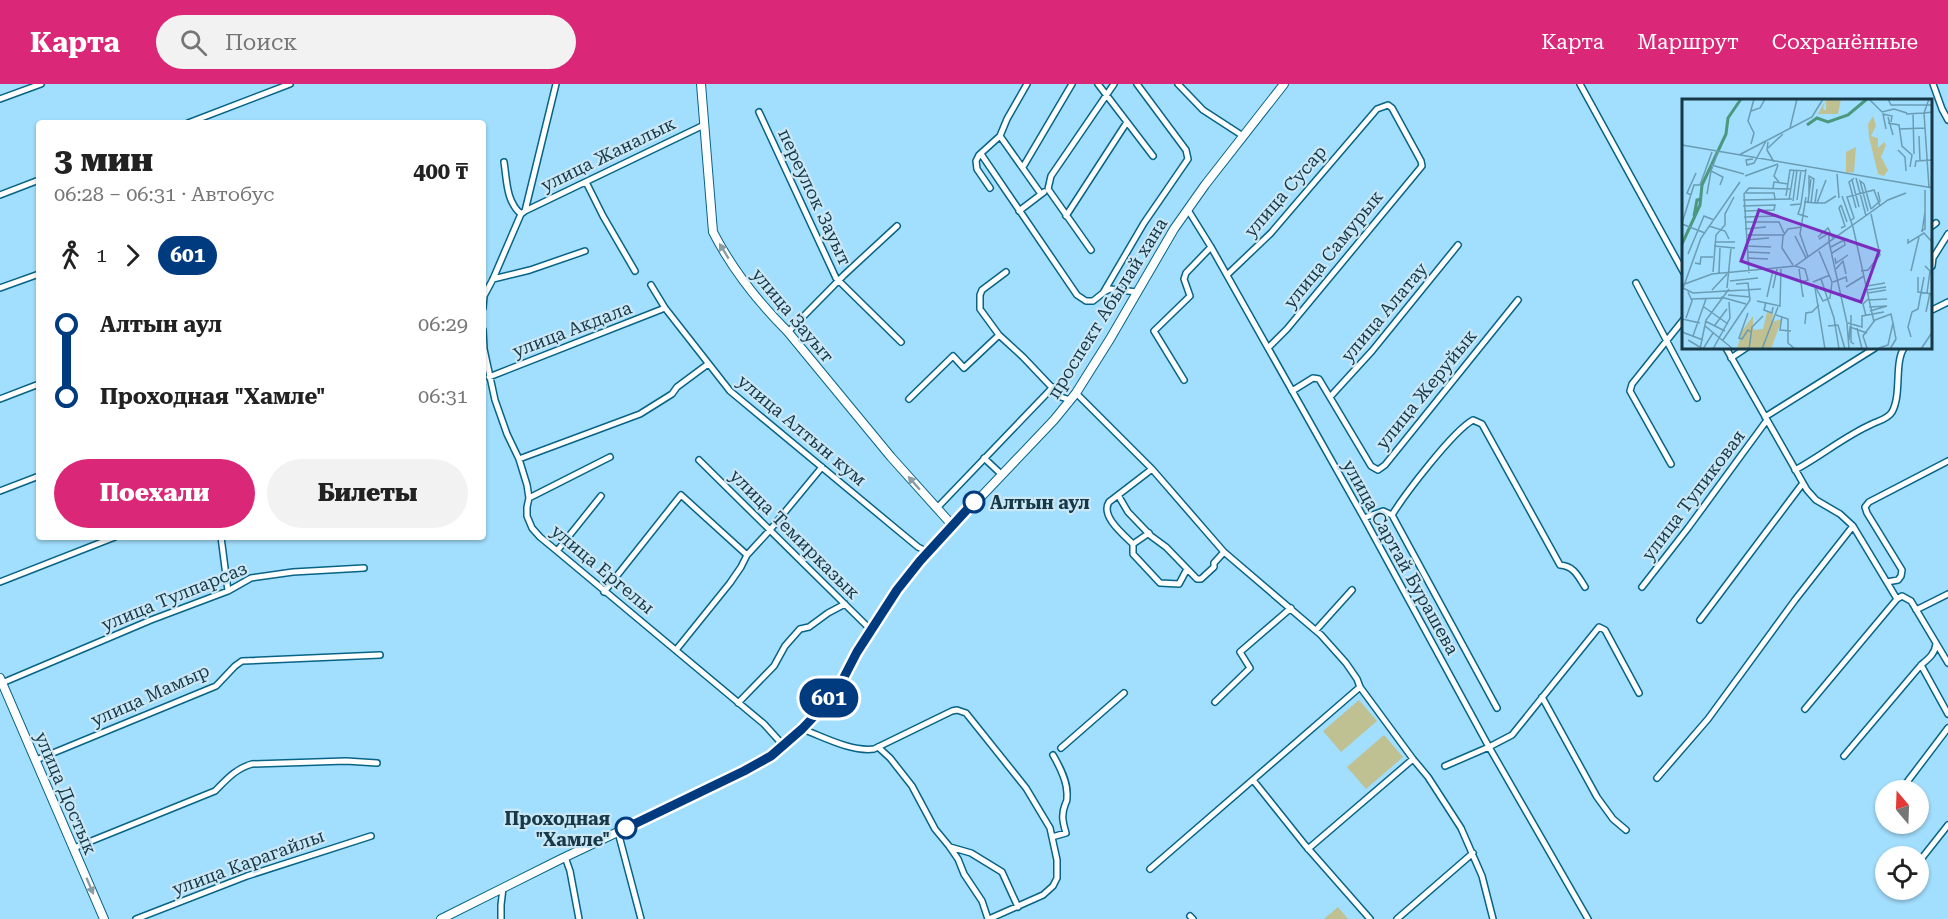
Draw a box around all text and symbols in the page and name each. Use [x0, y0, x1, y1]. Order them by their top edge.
search box [156, 15, 576, 69]
text: Карта [30, 26, 120, 59]
icon: search [177, 26, 210, 59]
text: Поиск [225, 30, 297, 55]
text: Карта [1541, 30, 1604, 54]
text: Маршрут [1637, 30, 1739, 54]
text: Сохранённые [1772, 30, 1918, 54]
inset map [1682, 99, 1933, 350]
street label: улица Жаналык [537, 112, 679, 196]
street label: переулок Зауыт [774, 125, 856, 269]
text: 3 мин [54, 140, 153, 179]
street label: улица Сусар [1240, 141, 1330, 241]
text: 400 ₸ [413, 159, 468, 184]
text: 06:28 – 06:31 · Автобус [54, 182, 274, 206]
street label: улица Самурык [1279, 186, 1387, 312]
street label: проспект Абылай хана [1043, 213, 1171, 402]
icon: walk [54, 239, 87, 272]
icon: forward [116, 239, 149, 272]
text: 1 [96, 243, 107, 267]
text: 601 [170, 243, 205, 267]
one-way arrow [718, 243, 729, 259]
street label: улица Алатау [1336, 258, 1432, 366]
street label: улица Зауыт [748, 264, 838, 366]
street label: улица Акдала [509, 297, 635, 361]
text: Алтын аул [100, 312, 222, 337]
text: 06:29 [418, 312, 468, 336]
street label: улица Жеруйык [1371, 325, 1481, 453]
street label: улица Алтын кум [733, 370, 871, 490]
text: Проходная "Хамле" [100, 384, 326, 409]
text: 06:31 [418, 384, 468, 408]
street label: улица Тупиковая [1637, 426, 1749, 564]
street label: улица Сартай Бурашева [1339, 456, 1464, 658]
button: Поехали [54, 459, 255, 528]
button: Билеты [267, 459, 468, 528]
street label: улица Темирказык [726, 465, 864, 603]
one-way arrow [908, 476, 921, 491]
marker: Алтын аул [963, 491, 985, 513]
place label: Алтын аул [990, 492, 1090, 513]
street label: улица Ергелы [547, 520, 659, 618]
street label: улица Тулпарсаз [98, 557, 250, 635]
street label: улица Мамыр [88, 660, 212, 730]
line badge: 601 [794, 678, 864, 718]
text: 601 [811, 686, 847, 710]
street label: улица Достык [31, 728, 101, 858]
north arrow [1875, 780, 1929, 834]
map controls [1875, 780, 1929, 900]
place label: Проходная "Хамле" [505, 808, 610, 850]
marker: Проходная "Хамле" [615, 817, 637, 839]
street label: улица Карагайлы [169, 825, 327, 899]
button: locate [1875, 846, 1929, 900]
one-way arrow [85, 878, 95, 896]

